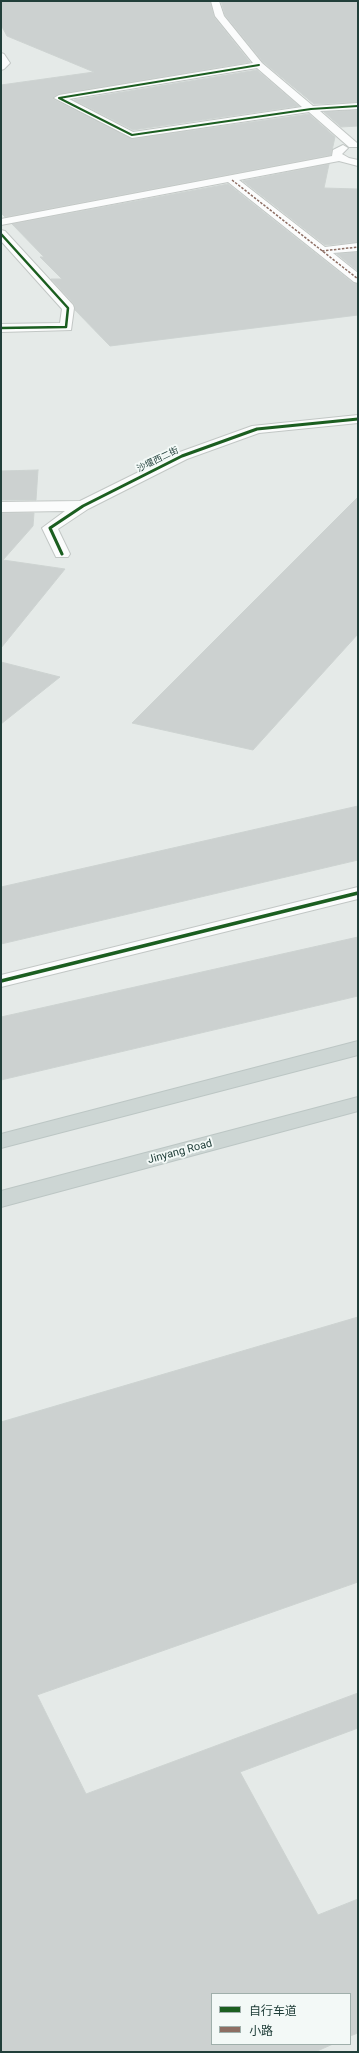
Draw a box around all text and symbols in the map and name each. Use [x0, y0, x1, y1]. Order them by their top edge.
street label: 沙堰西二街 [135, 445, 181, 475]
street label: Jinyang Road [146, 1137, 214, 1167]
legend [211, 1993, 351, 2045]
text: 自行车道 [249, 2004, 297, 2018]
text: 小路 [249, 2024, 273, 2038]

